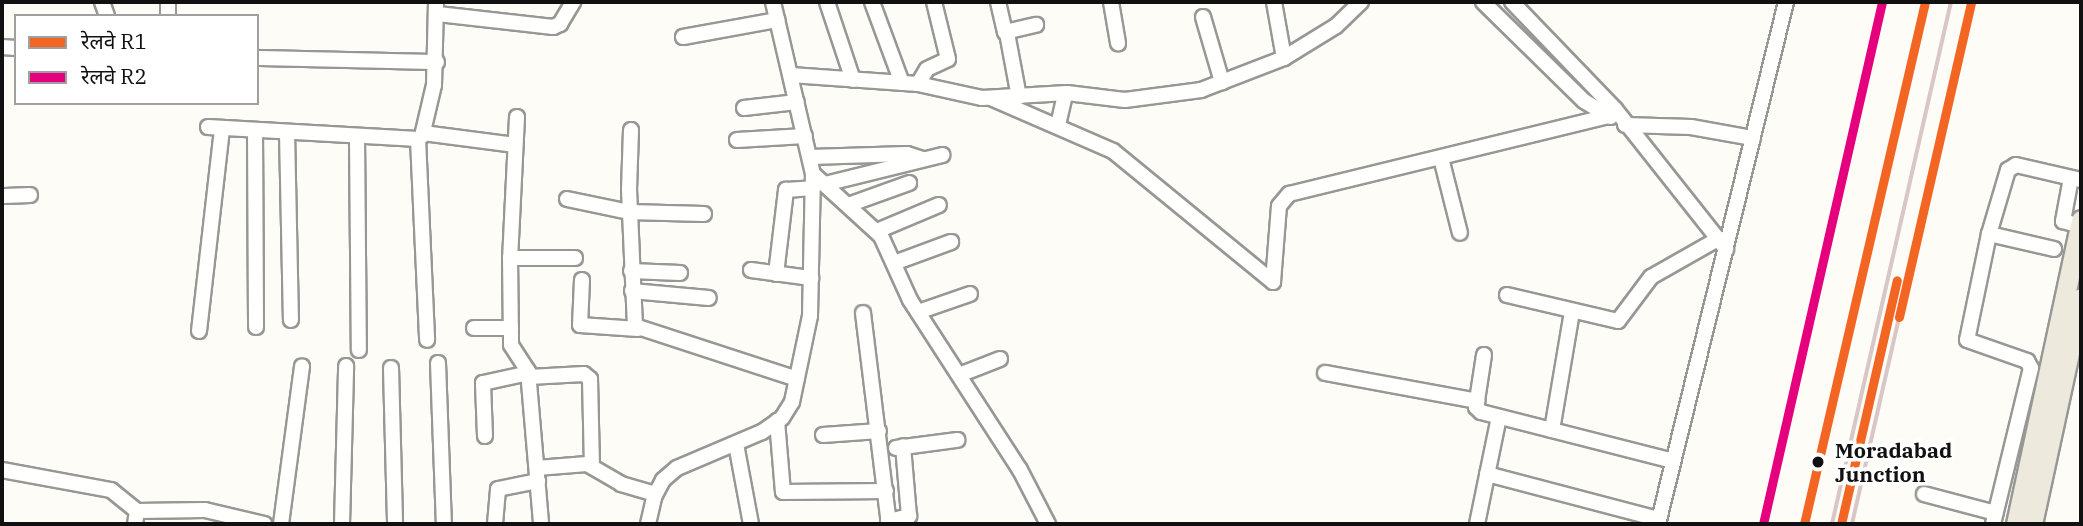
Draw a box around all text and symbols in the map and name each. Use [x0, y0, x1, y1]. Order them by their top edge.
legend [14, 14, 259, 105]
text: रेलवे R1 [81, 27, 147, 55]
text: रेलवे R2 [81, 62, 147, 90]
place label: Moradabad Junction [1835, 437, 1952, 487]
marker: Moradabad Junction [1807, 451, 1829, 473]

